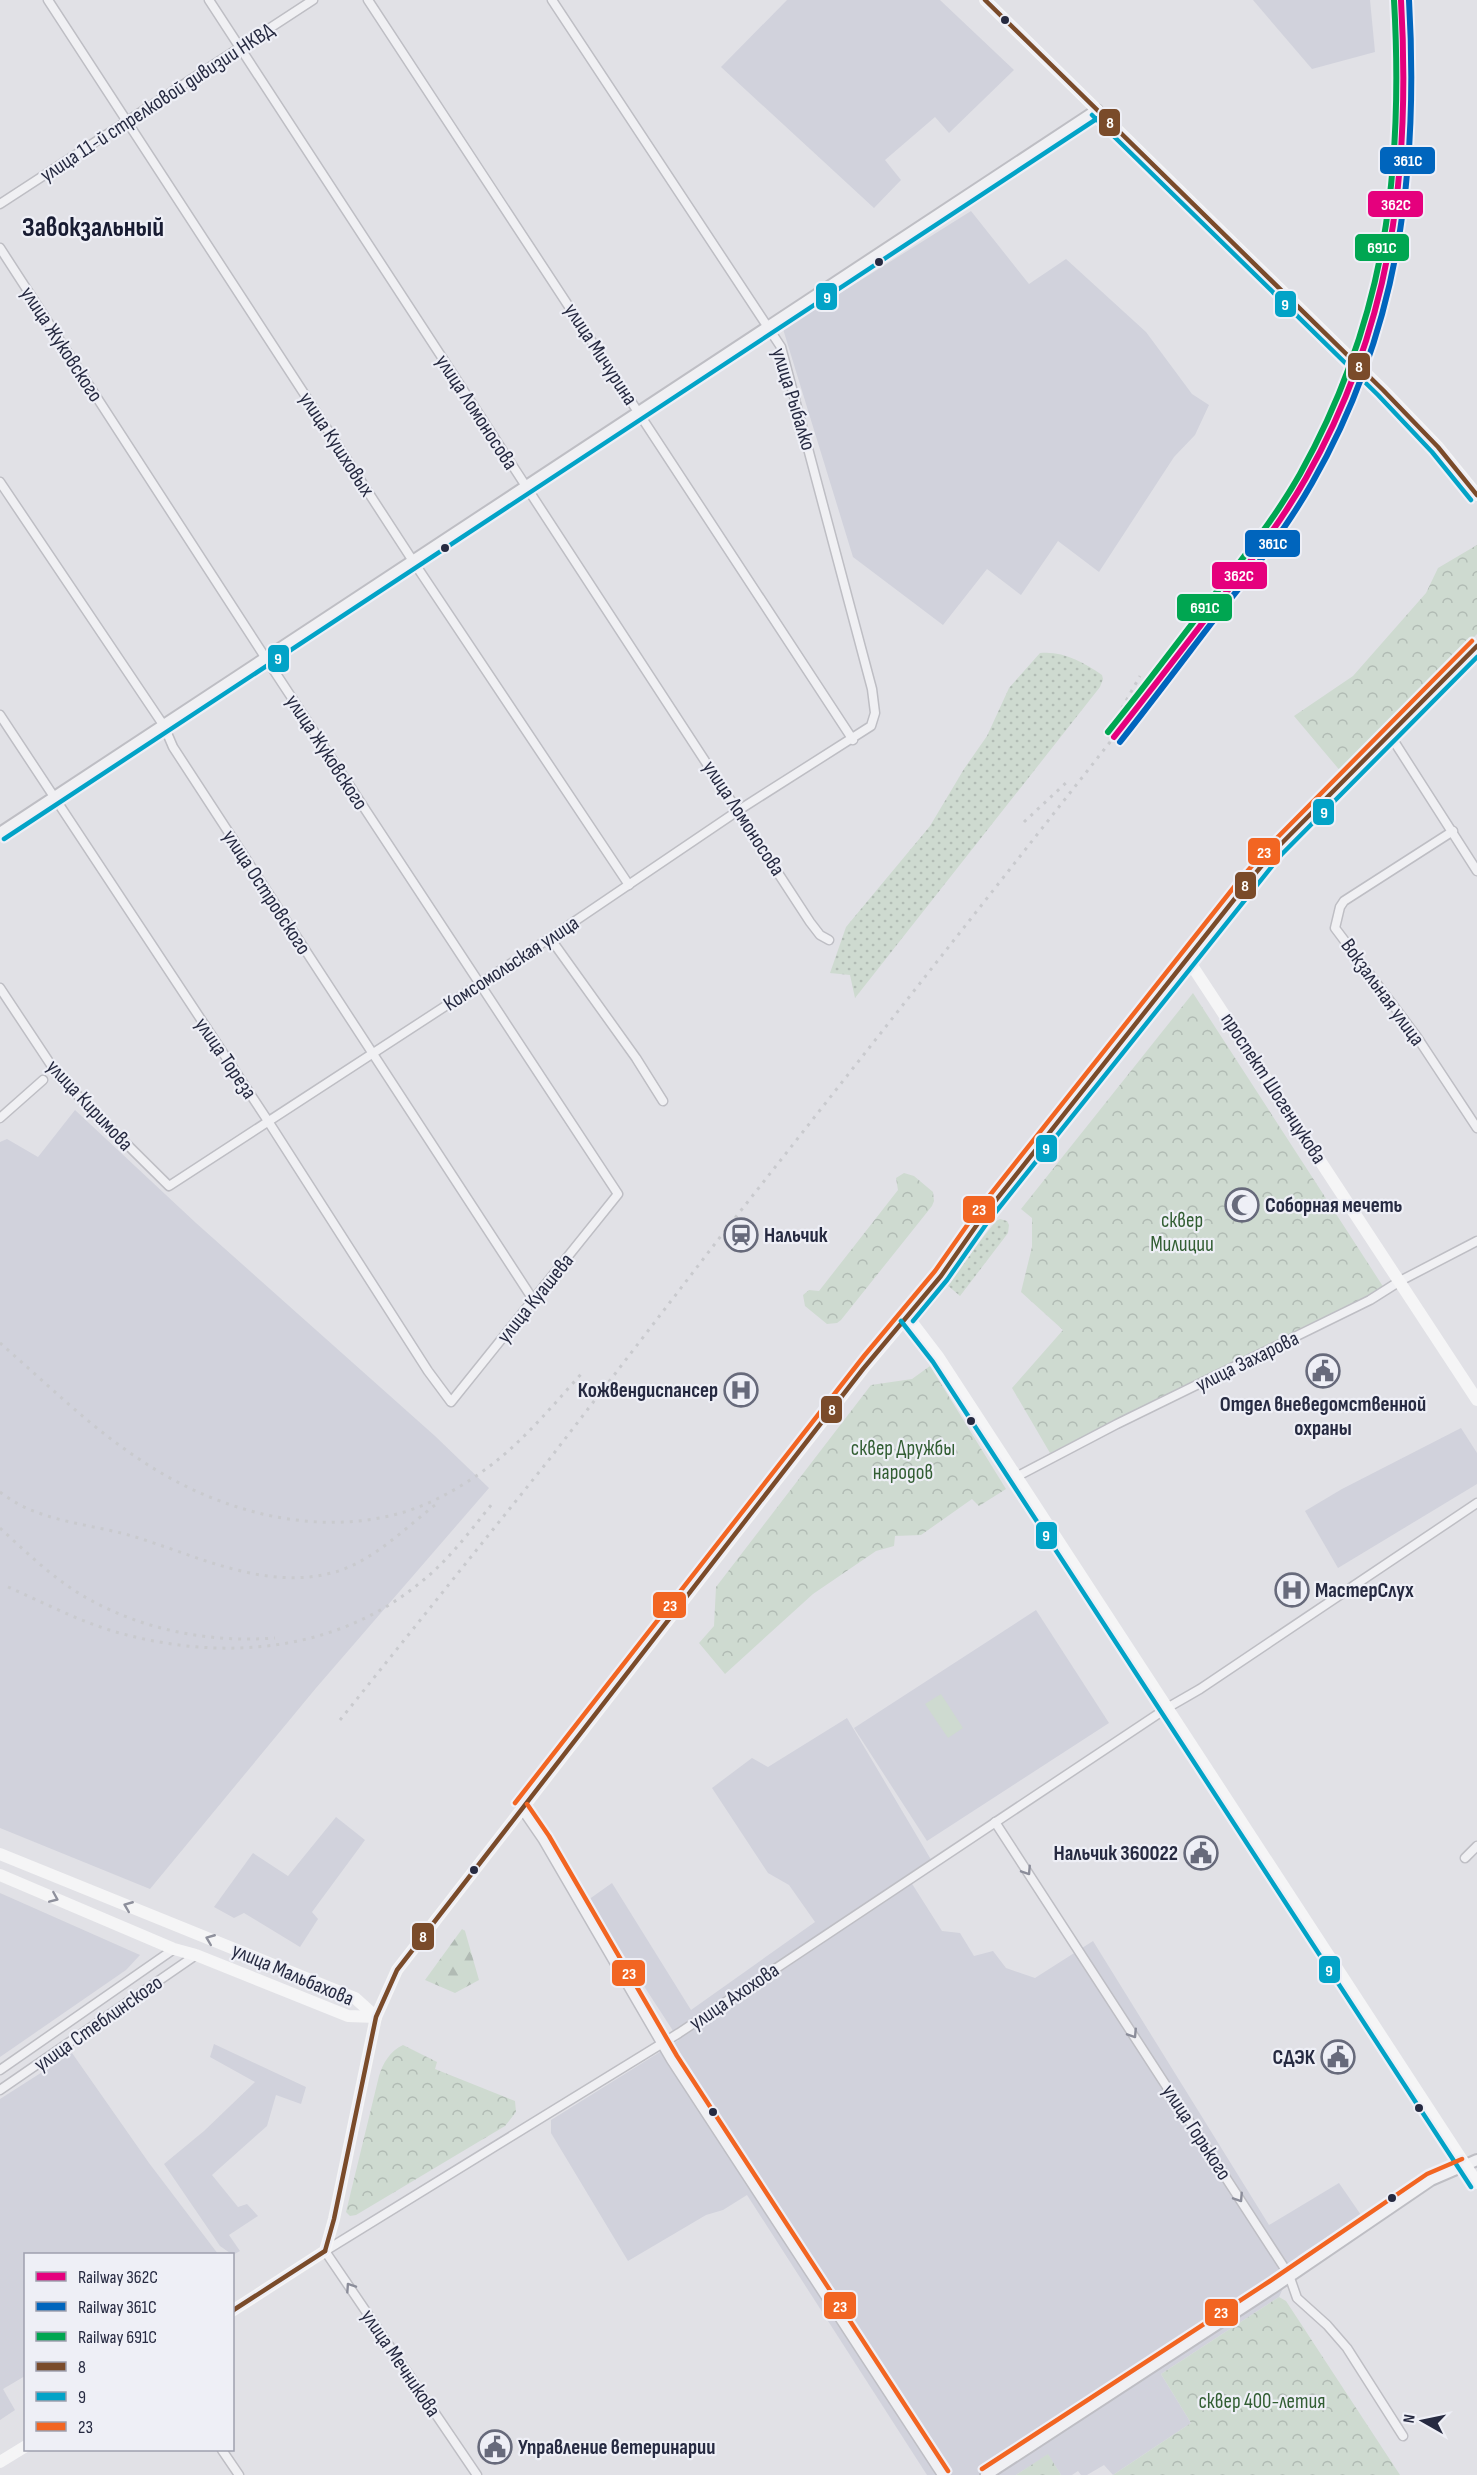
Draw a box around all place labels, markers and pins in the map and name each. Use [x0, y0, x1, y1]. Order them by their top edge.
unlabelled marker [999, 14, 1011, 26]
unlabelled marker [873, 256, 885, 268]
unlabelled marker [439, 542, 451, 554]
mosque icon: Соборная мечеть [1224, 1187, 1260, 1223]
place label: Соборная мечеть [1265, 1193, 1403, 1218]
station icon: Нальчик [723, 1217, 759, 1253]
place label: Нальчик [764, 1223, 828, 1248]
public building icon: Отдел вневедомственной охраны [1305, 1353, 1341, 1389]
hospital icon: Кожвендиспансер [723, 1372, 759, 1408]
place label: Кожвендиспансер [578, 1378, 718, 1403]
place label: Отдел вневедомственной охраны [1220, 1392, 1426, 1441]
unlabelled marker [965, 1415, 977, 1427]
hospital icon: МастерСлух [1274, 1572, 1310, 1608]
place label: МастерСлух [1315, 1578, 1414, 1603]
public building icon: Нальчик 360022 [1183, 1835, 1219, 1871]
place label: Нальчик 360022 [1054, 1841, 1178, 1866]
unlabelled marker [468, 1864, 480, 1876]
public building icon: СДЭК [1320, 2039, 1356, 2075]
place label: СДЭК [1273, 2045, 1316, 2070]
unlabelled marker [1413, 2102, 1425, 2114]
unlabelled marker [707, 2106, 719, 2118]
unlabelled marker [1386, 2192, 1398, 2204]
public building icon: Управление ветеринарии [477, 2429, 513, 2465]
place label: Управление ветеринарии [518, 2435, 715, 2460]

